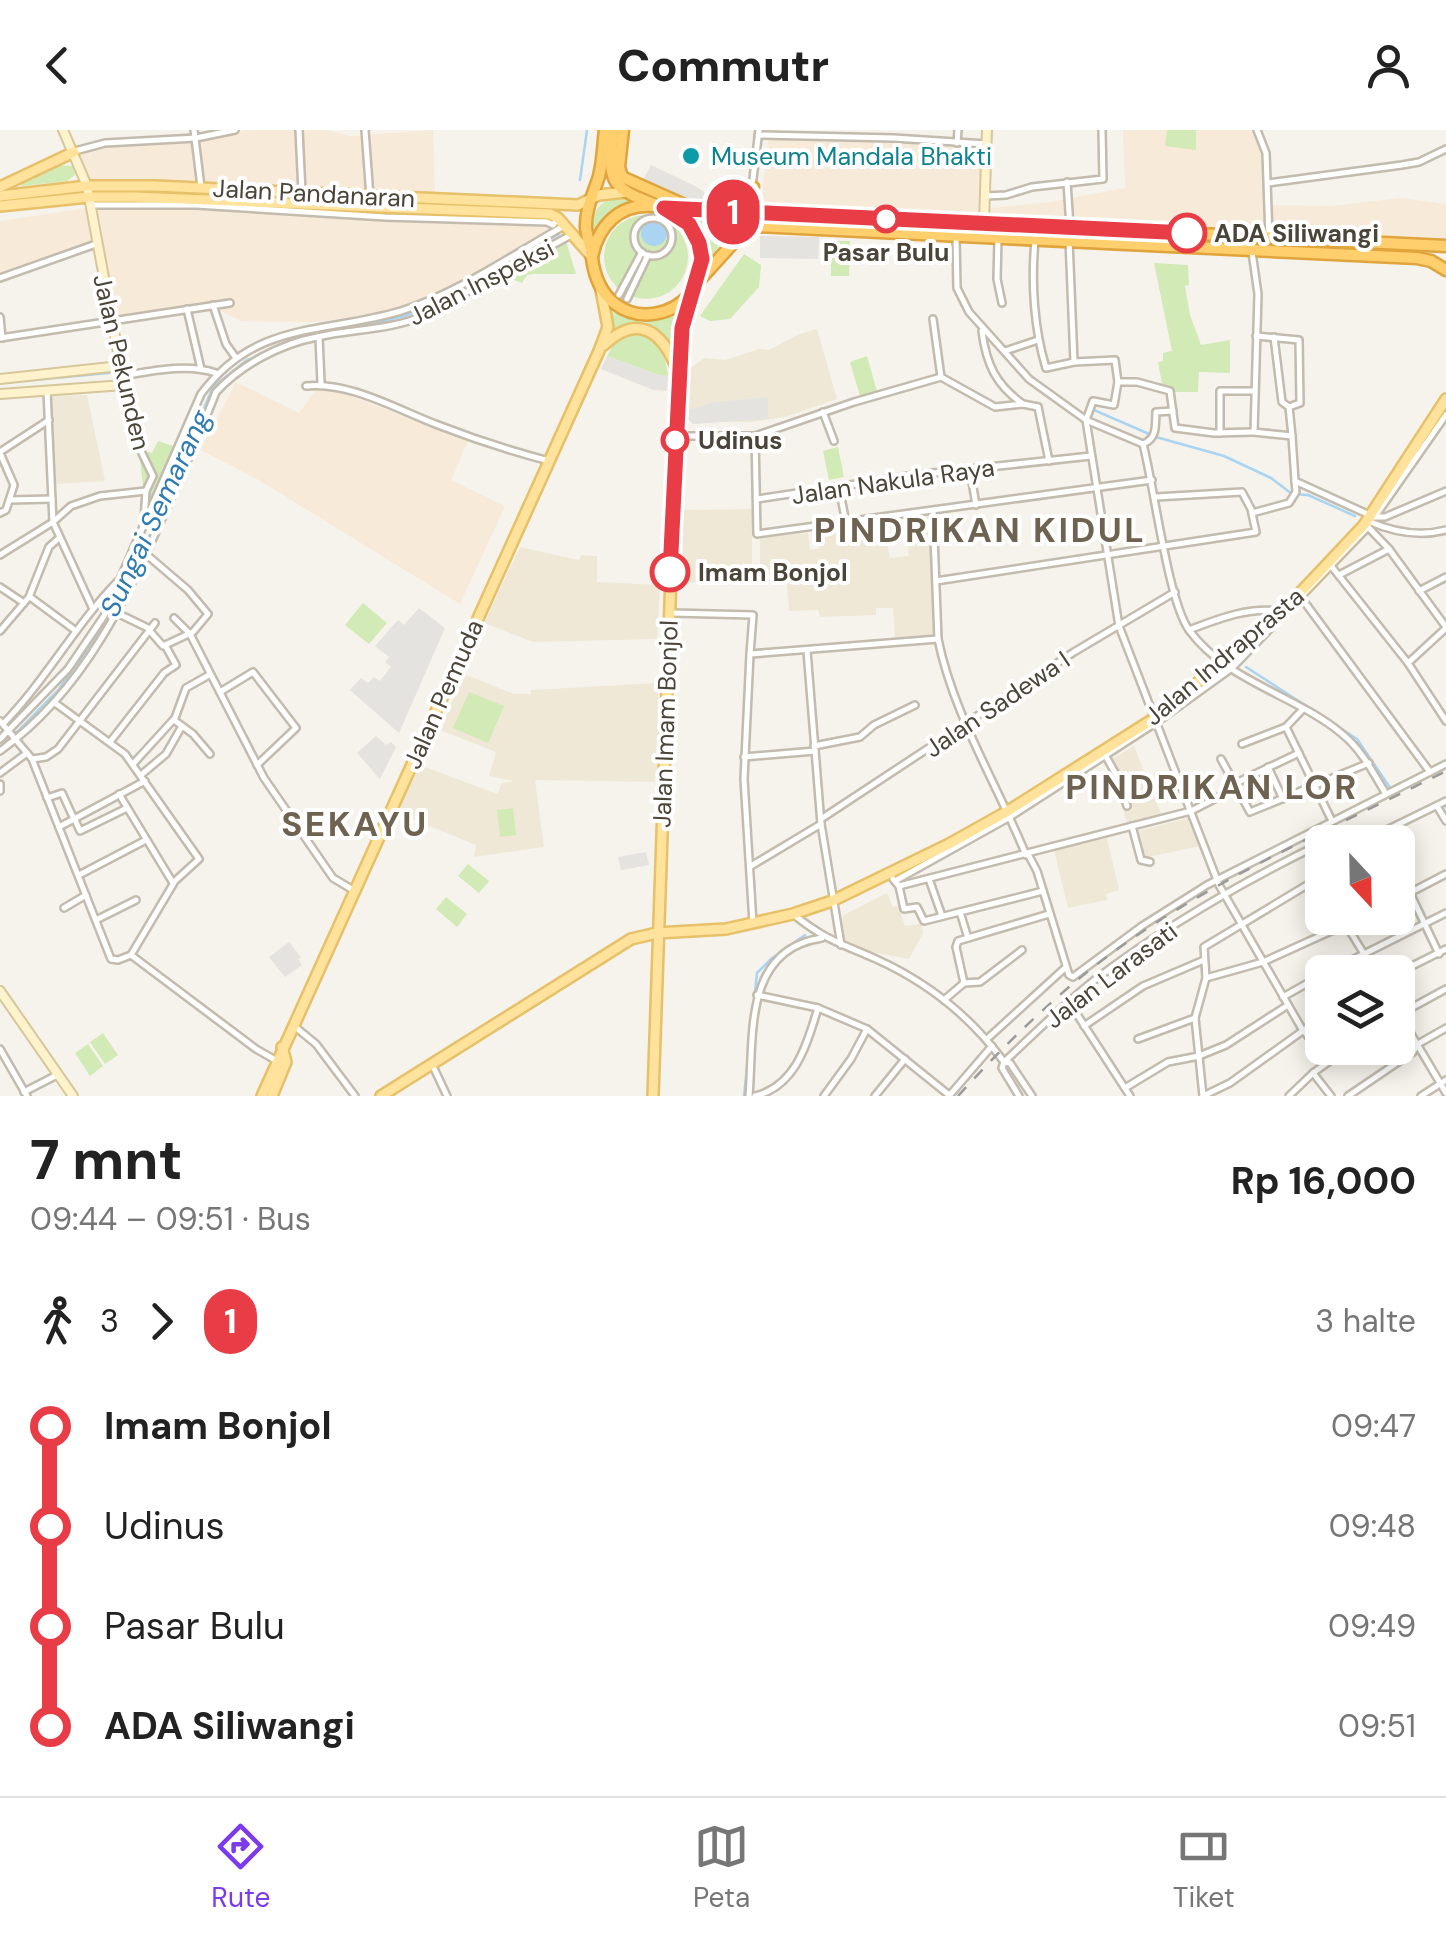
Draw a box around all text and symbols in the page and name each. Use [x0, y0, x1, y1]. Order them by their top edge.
text: Commutr [617, 36, 829, 95]
icon: back [30, 38, 85, 93]
icon: person [1361, 38, 1416, 93]
place label: Museum Mandala Bhakti [711, 140, 992, 173]
marker: Museum Mandala Bhakti [680, 145, 702, 167]
street label: Jalan Pandanaran [212, 172, 416, 215]
line badge: 1 [700, 179, 766, 244]
text: 1 [727, 189, 739, 235]
marker: Pasar Bulu [873, 206, 899, 232]
marker: ADA Siliwangi [1168, 214, 1206, 252]
place label: ADA Siliwangi [1214, 217, 1379, 250]
street label: Jalan Inspeksi [403, 232, 560, 333]
place label: Pasar Bulu [823, 236, 949, 269]
street label: Jalan Pekunden [85, 271, 158, 453]
water label: Sungai Semarang [91, 403, 220, 623]
place label: Udinus [698, 424, 782, 457]
marker: Udinus [662, 427, 688, 453]
street label: Jalan Nakula Raya [790, 451, 997, 512]
district label: PINDRIKAN KIDUL [814, 507, 1146, 553]
marker: Imam Bonjol [651, 553, 689, 591]
place label: Imam Bonjol [698, 556, 848, 589]
street label: Jalan Indraprasta [1138, 580, 1311, 733]
street label: Jalan Pemuda [396, 614, 491, 774]
street label: Jalan Imam Bonjol [645, 620, 686, 828]
street label: Jalan Sadewa I [918, 644, 1076, 765]
district label: PINDRIKAN LOR [1065, 764, 1359, 810]
district label: SEKAYU [281, 801, 429, 847]
north arrow [1305, 825, 1415, 935]
map controls [1305, 825, 1415, 1065]
street label: Jalan Larasati [1038, 915, 1184, 1036]
button: layers [1305, 955, 1415, 1065]
text: 7 mnt [30, 1124, 183, 1196]
text: Rp 16,000 [1231, 1156, 1416, 1206]
text: 09:44 – 09:51 · Bus [30, 1198, 311, 1240]
icon: walk [30, 1294, 85, 1349]
icon: forward [134, 1294, 189, 1349]
text: 1 [224, 1298, 237, 1344]
text: 3 [100, 1300, 119, 1342]
text: 3 halte [1315, 1300, 1416, 1342]
text: Imam Bonjol [104, 1401, 332, 1451]
text: 09:47 [1331, 1405, 1416, 1447]
text: Udinus [104, 1501, 225, 1551]
text: 09:48 [1329, 1505, 1416, 1547]
text: Pasar Bulu [104, 1601, 285, 1651]
text: 09:49 [1328, 1605, 1416, 1647]
text: ADA Siliwangi [104, 1701, 355, 1751]
text: 09:51 [1338, 1705, 1416, 1747]
tab: Rute [211, 1819, 270, 1916]
tab: Peta [693, 1819, 750, 1916]
tab: Tiket [1173, 1819, 1235, 1916]

